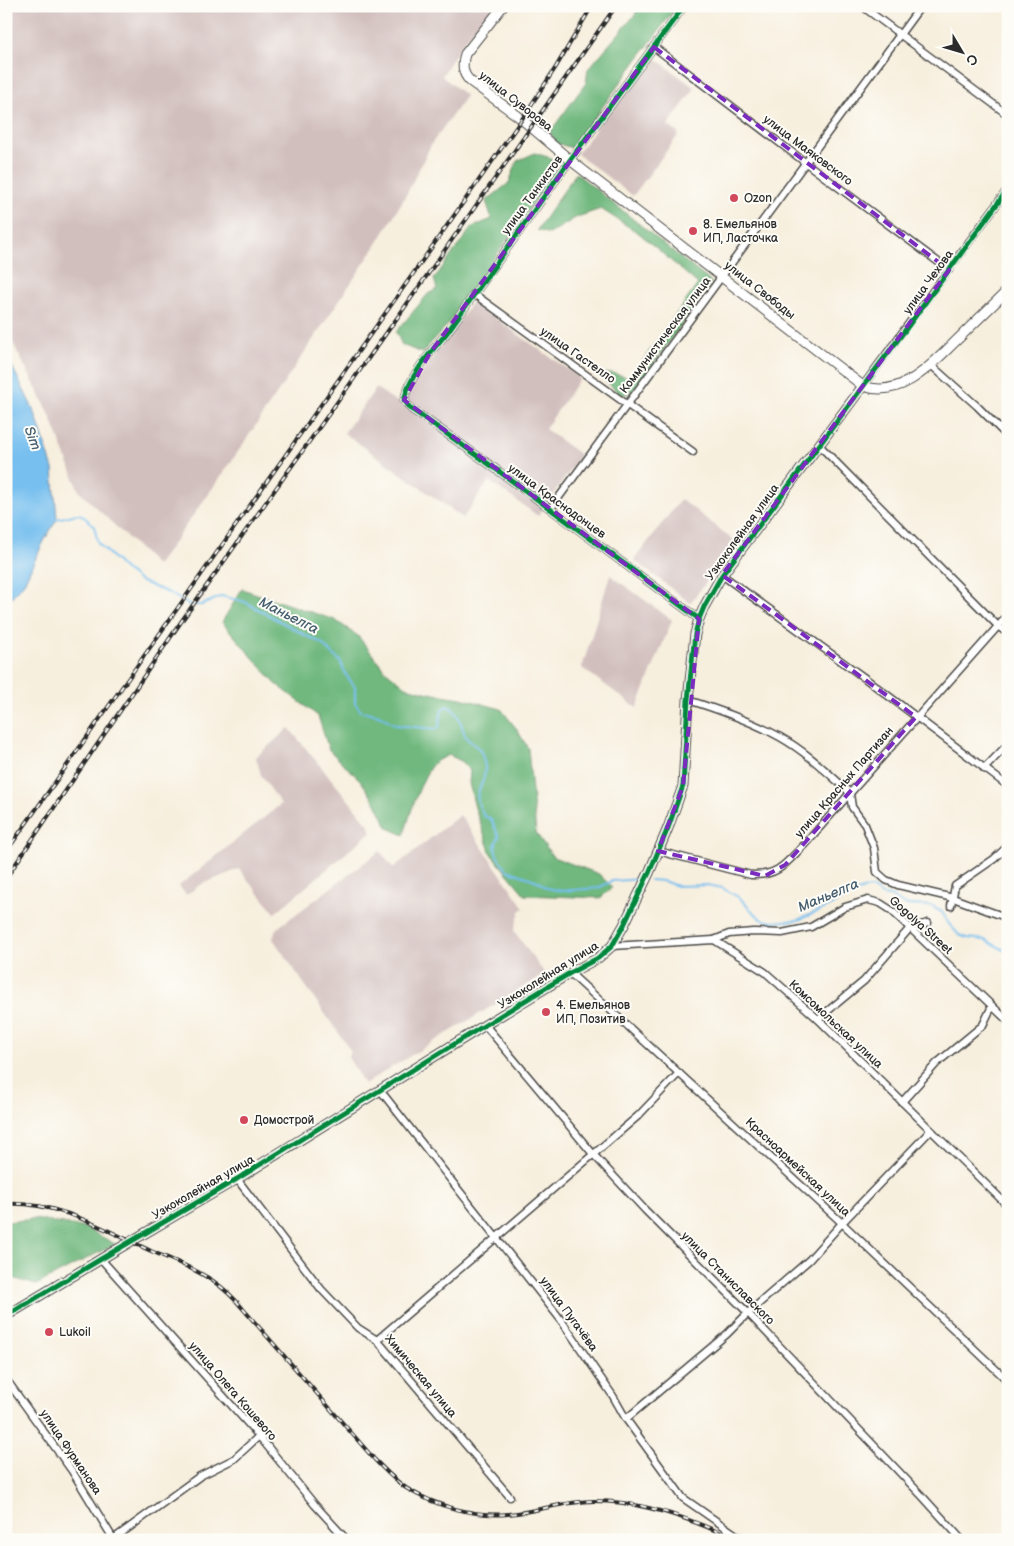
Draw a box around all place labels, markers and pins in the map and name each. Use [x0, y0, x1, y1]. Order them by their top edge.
place label: Ozon [744, 191, 772, 206]
marker: Ozon [728, 192, 740, 204]
place label: 8. Емельянов ИП, Ласточка [703, 217, 778, 246]
marker: 8. Емельянов ИП, Ласточка [687, 225, 699, 237]
place label: 4. Емельянов ИП, Позитив [556, 998, 631, 1027]
marker: 4. Емельянов ИП, Позитив [540, 1006, 552, 1018]
place label: Домострой [254, 1113, 314, 1128]
marker: Домострой [238, 1114, 250, 1126]
place label: Lukoil [59, 1325, 91, 1340]
marker: Lukoil [43, 1326, 55, 1338]

